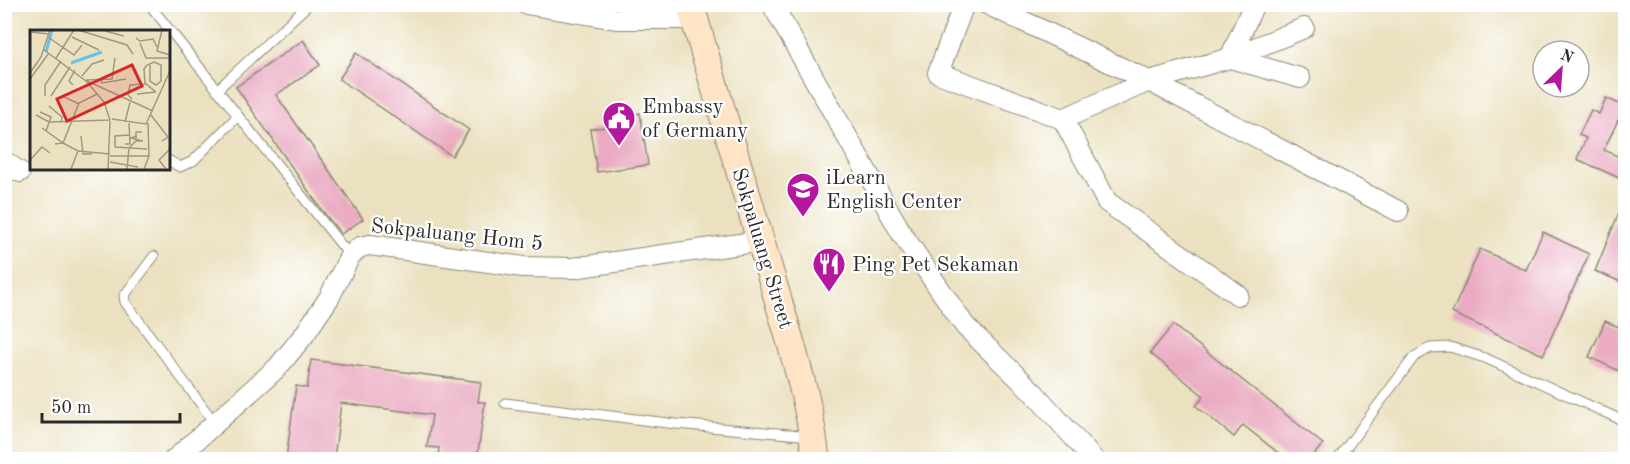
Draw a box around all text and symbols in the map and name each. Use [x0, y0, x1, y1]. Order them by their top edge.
inset map [30, 30, 170, 170]
north arrow [1531, 39, 1591, 99]
text: N [1558, 47, 1576, 67]
place label: Embassy of Germany [642, 97, 748, 142]
public building icon: Embassy of Germany [601, 100, 637, 147]
street label: Sokpaluang Street [727, 165, 796, 331]
place label: iLearn English Center [826, 168, 962, 213]
school or university icon: iLearn English Center [785, 171, 821, 218]
street label: Sokpaluang Hom 5 [370, 216, 544, 255]
restaurant icon: Ping Pet Sekaman [811, 246, 847, 293]
place label: Ping Pet Sekaman [852, 255, 1019, 276]
scale bar [42, 386, 180, 424]
text: 50 m [51, 399, 91, 417]

